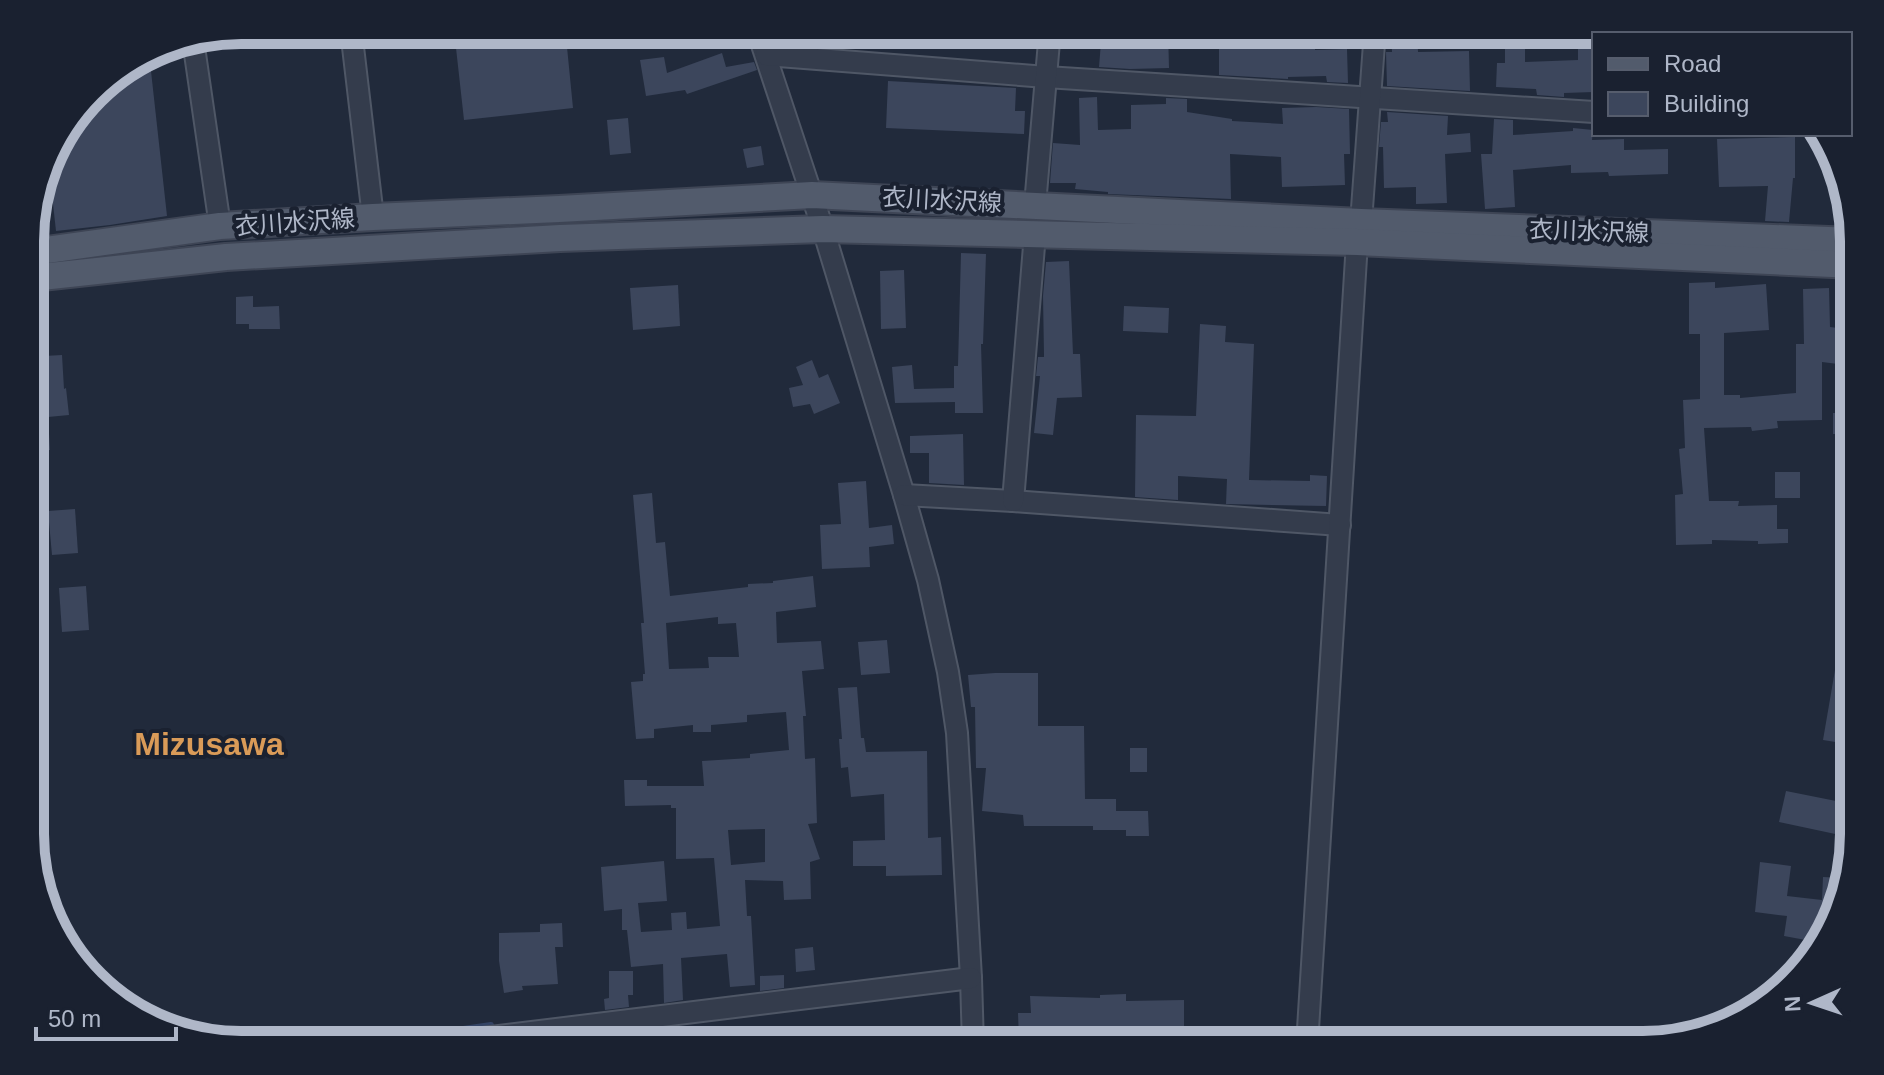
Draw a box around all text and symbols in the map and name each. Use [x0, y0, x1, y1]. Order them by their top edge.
legend [1592, 32, 1852, 136]
text: Road [1664, 50, 1721, 77]
text: Building [1664, 90, 1749, 117]
street label: 衣川水沢線 [881, 183, 1003, 217]
street label: 衣川水沢線 [234, 204, 356, 240]
street label: 衣川水沢線 [1529, 215, 1649, 247]
district label: Mizusawa [134, 726, 284, 762]
north arrow [1772, 963, 1852, 1043]
scale bar [36, 991, 176, 1041]
text: N [1780, 995, 1805, 1013]
text: 50 m [48, 1005, 101, 1032]

